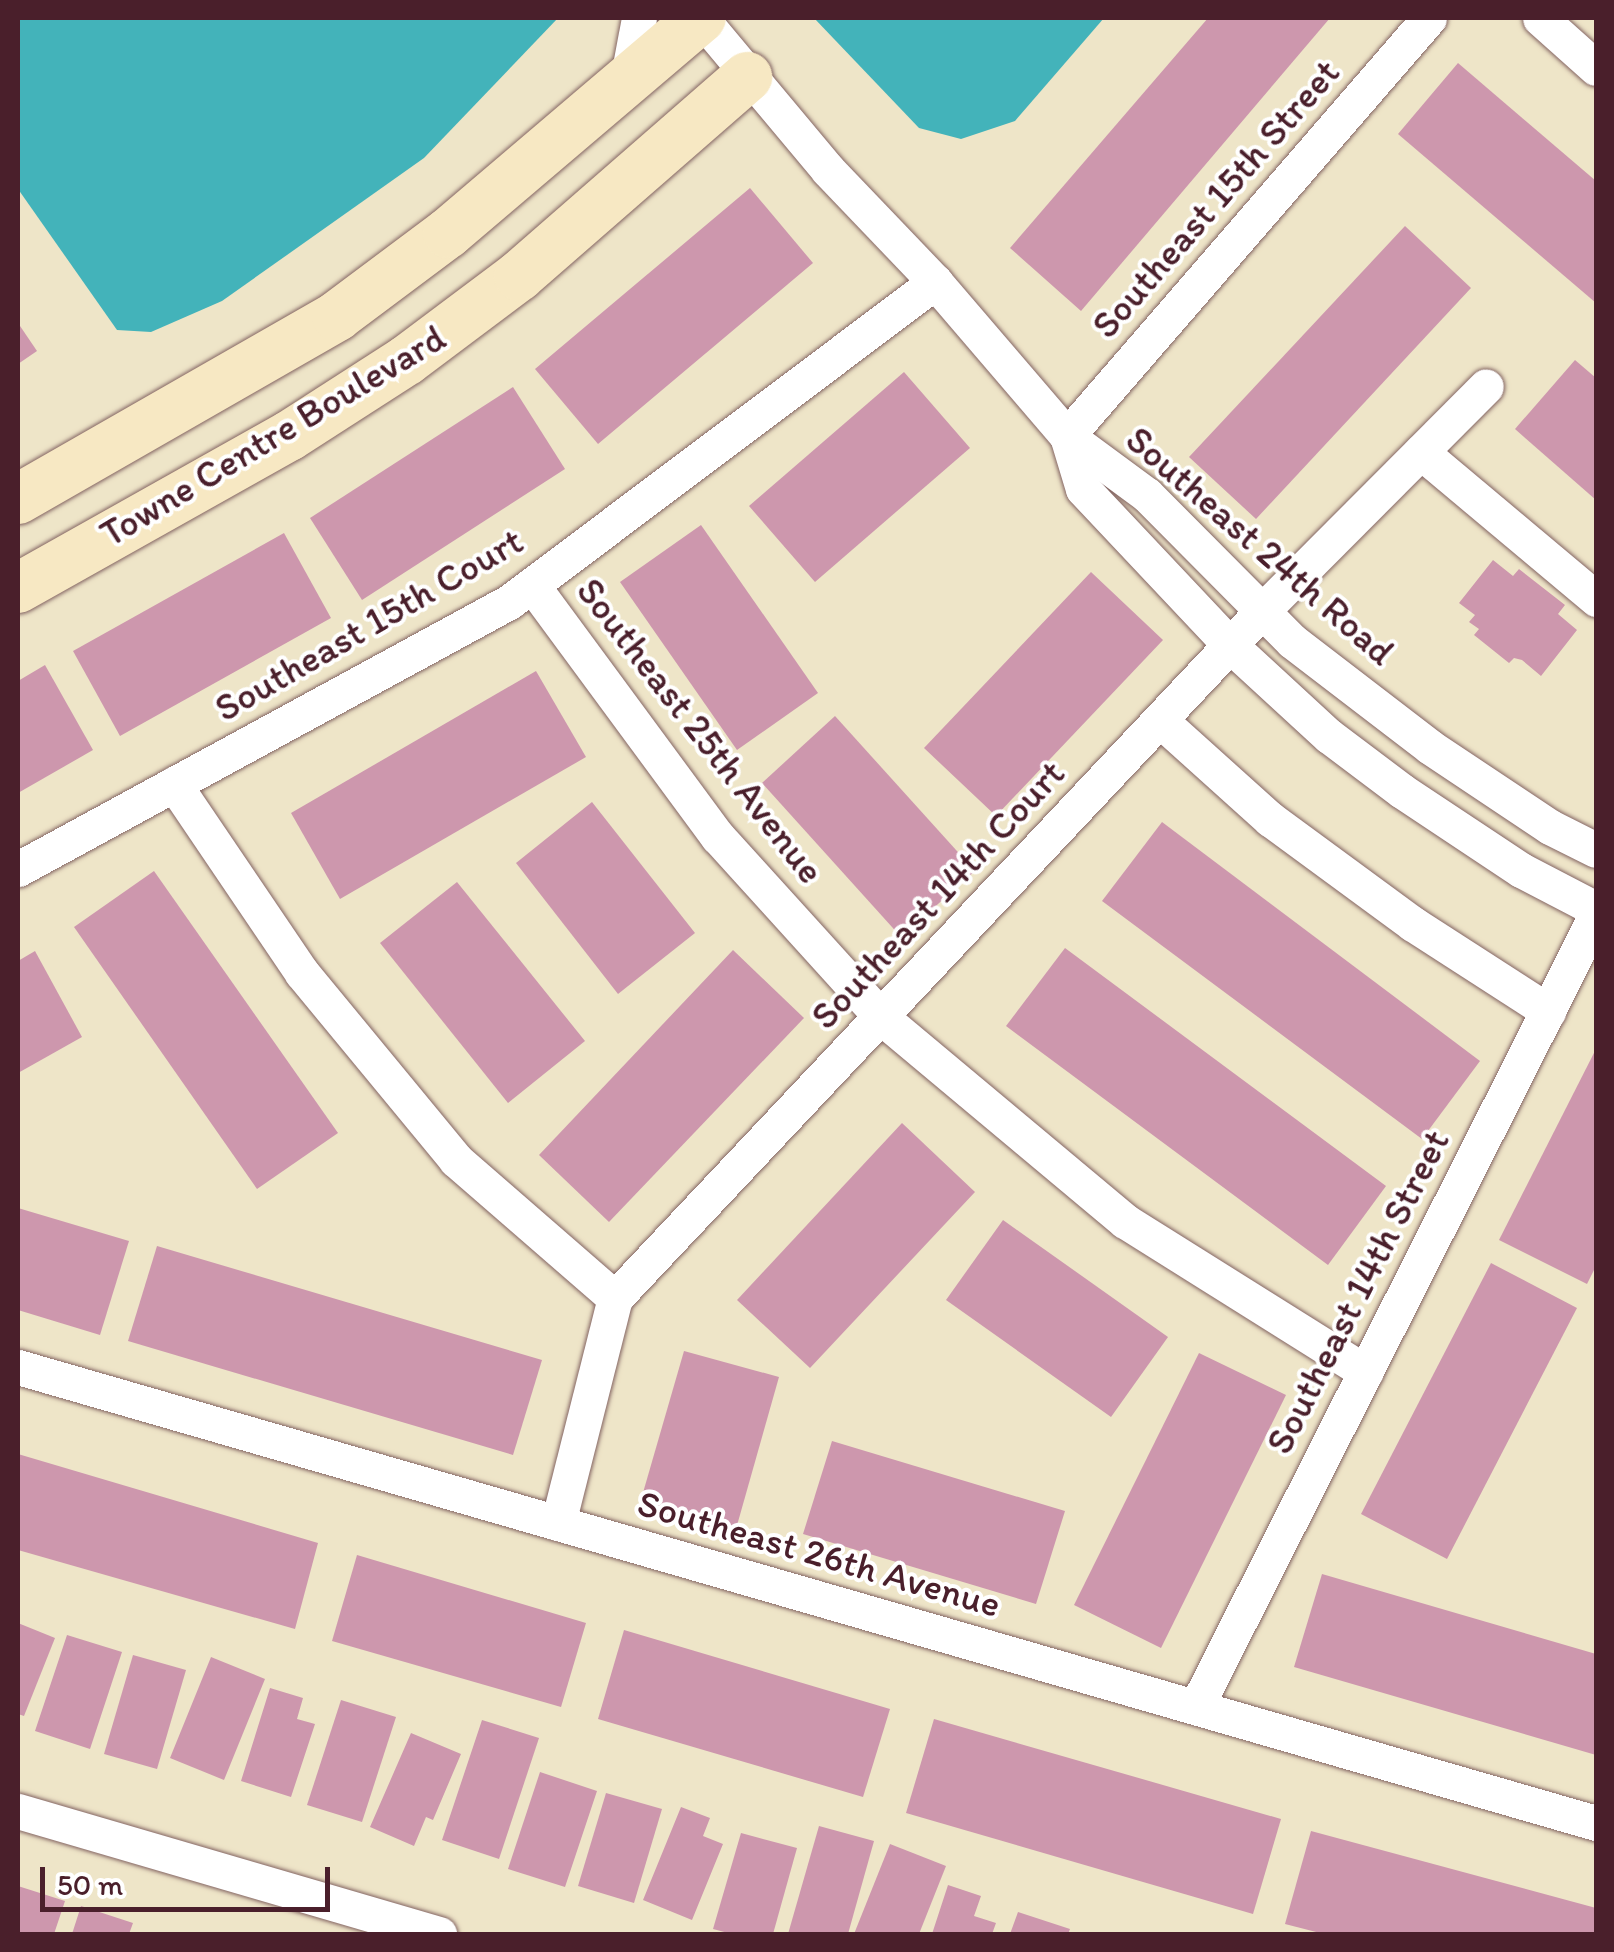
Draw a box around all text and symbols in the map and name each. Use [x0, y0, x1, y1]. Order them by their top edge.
street label: Southeast 15th Street [1083, 51, 1349, 347]
street label: Towne Centre Boulevard [91, 314, 455, 558]
street label: Southeast 24th Road [1117, 417, 1403, 675]
street label: Southeast 15th Court [207, 518, 531, 732]
street label: Southeast 25th Avenue [567, 569, 833, 893]
street label: Southeast 14th Court [802, 751, 1074, 1039]
street label: Southeast 14th Street [1257, 1123, 1459, 1461]
street label: Southeast 26th Avenue [633, 1480, 1005, 1628]
scale bar [45, 1847, 335, 1909]
text: 50 m [57, 1866, 123, 1903]

